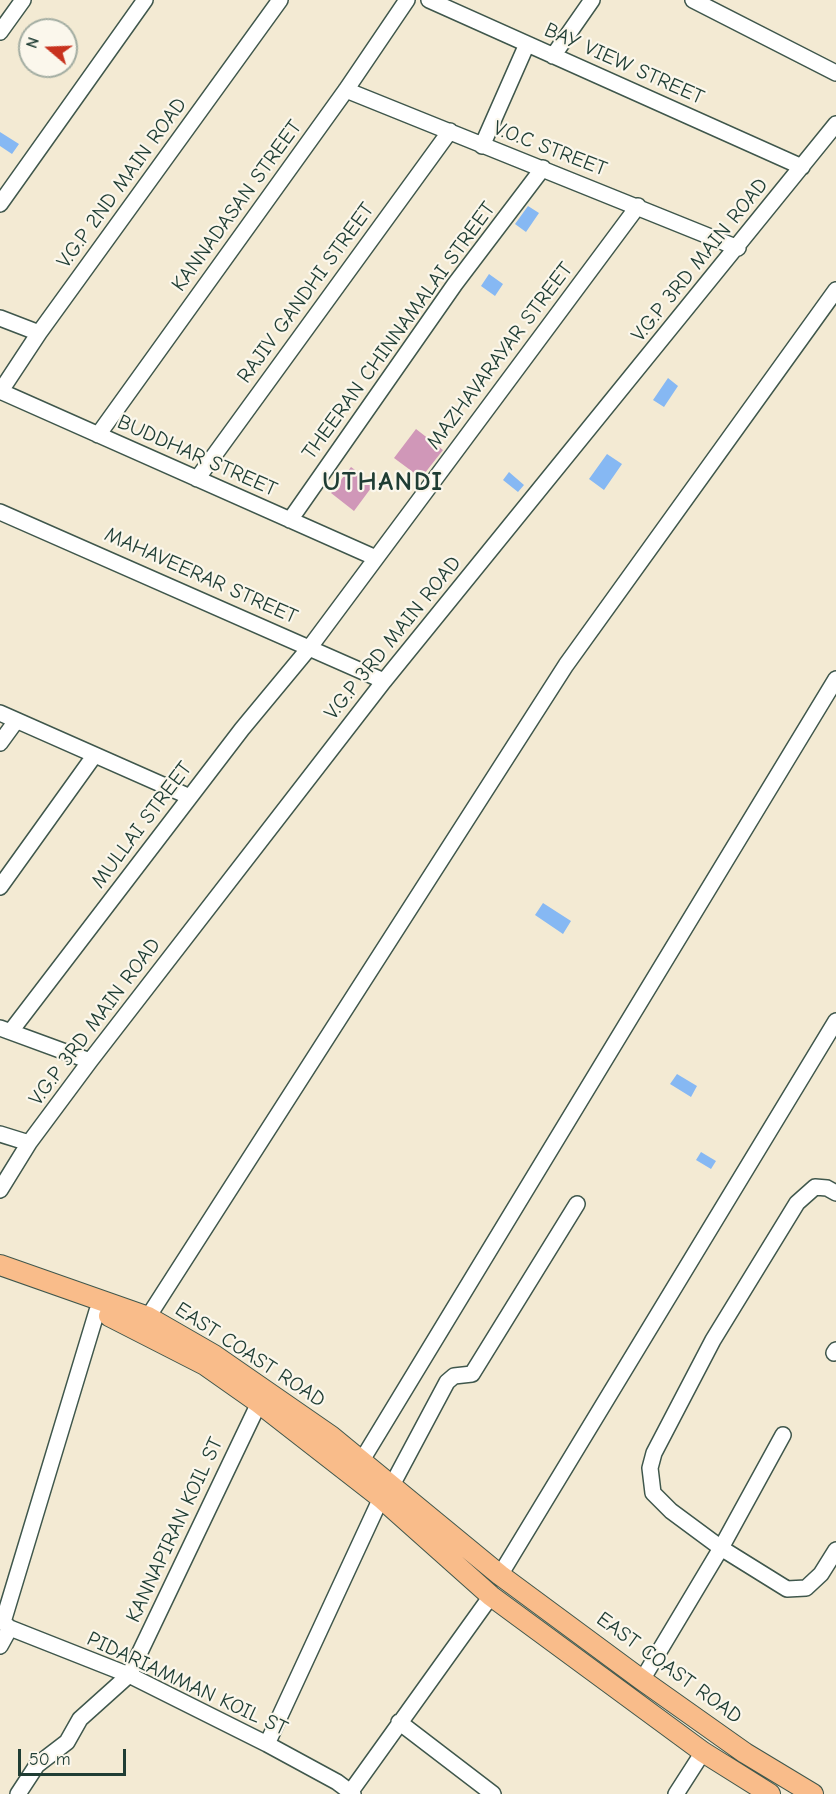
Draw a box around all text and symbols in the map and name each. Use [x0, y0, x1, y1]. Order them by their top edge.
street label: BAY VIEW STREET [540, 17, 708, 111]
north arrow [18, 18, 78, 78]
text: N [23, 35, 43, 51]
street label: V.G.P 2ND MAIN ROAD [52, 93, 192, 273]
street label: KANNADASAN STREET [167, 116, 307, 296]
street label: V.O.C STREET [490, 116, 610, 182]
street label: V.G.P 3RD MAIN ROAD [626, 173, 774, 347]
street label: THEERAN CHINNAMALAI STREET [297, 197, 501, 465]
street label: RAJIV GANDHI STREET [232, 198, 380, 388]
street label: MAZHAVARAYAR STREET [421, 257, 579, 455]
street label: BUDDHAR STREET [113, 409, 281, 503]
district label: UTHANDI [322, 466, 444, 498]
street label: MAHAVEERAR STREET [101, 522, 301, 630]
street label: V.G.P 3RD MAIN ROAD [319, 551, 467, 725]
street label: MULLAI STREET [86, 757, 198, 893]
street label: V.G.P 3RD MAIN ROAD [24, 933, 166, 1111]
street label: EAST COAST ROAD [170, 1297, 330, 1413]
street label: KANNAPIRAN KOIL ST [121, 1433, 229, 1627]
street label: EAST COAST ROAD [591, 1607, 747, 1729]
street label: PIDARIAMMAN KOIL ST [83, 1626, 291, 1742]
scale bar [21, 1737, 129, 1775]
text: 50 m [29, 1749, 71, 1770]

